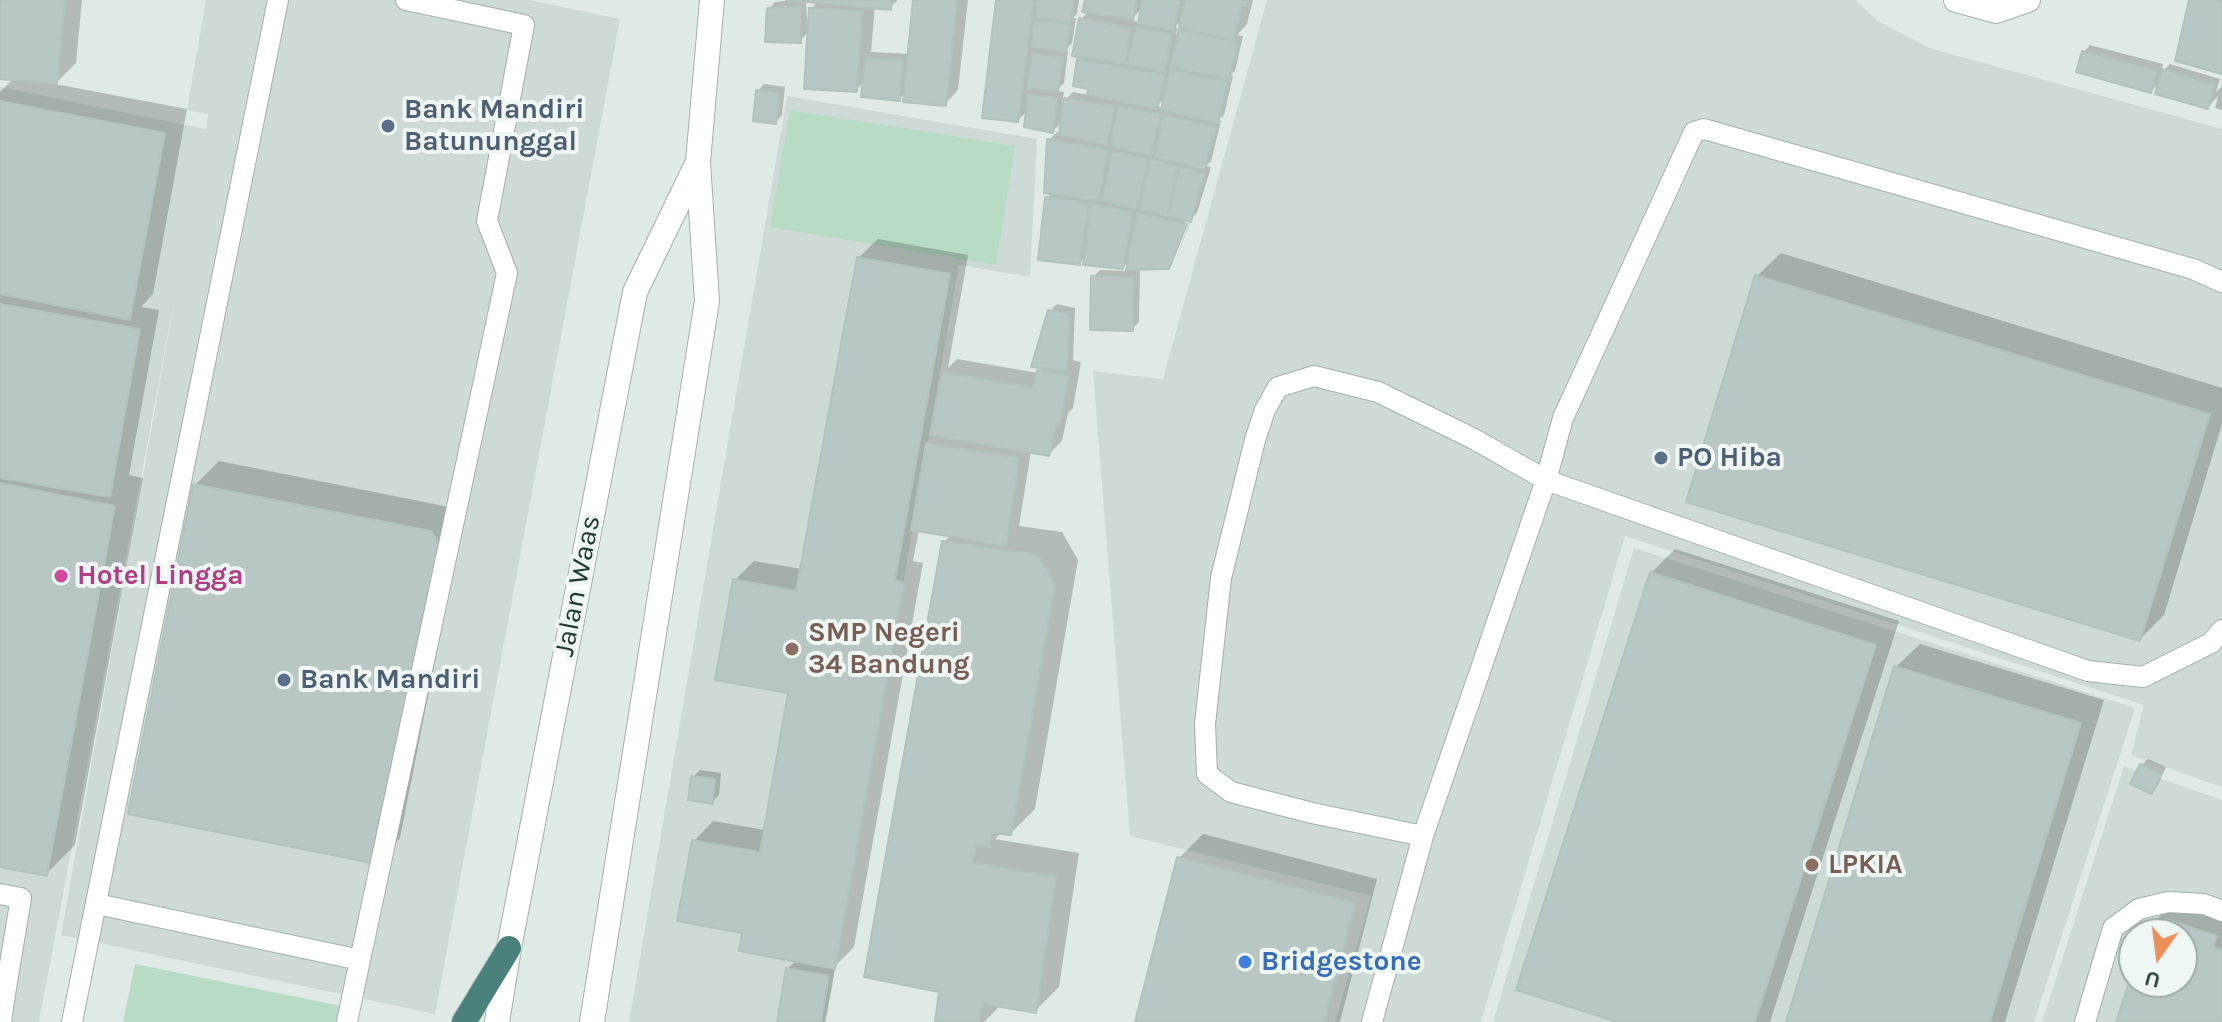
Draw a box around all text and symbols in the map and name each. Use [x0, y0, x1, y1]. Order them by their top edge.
place label: Bank Mandiri Batununggal [404, 93, 584, 159]
marker: Bank Mandiri Batununggal [379, 117, 397, 135]
place label: PO Hiba [1677, 441, 1782, 475]
marker: PO Hiba [1652, 449, 1670, 467]
street label: Jalan Waas [548, 513, 608, 659]
place label: Hotel Lingga [77, 559, 244, 593]
marker: Hotel Lingga [52, 567, 70, 585]
place label: SMP Negeri 34 Bandung [808, 616, 970, 682]
marker: SMP Negeri 34 Bandung [783, 640, 801, 658]
place label: Bank Mandiri [300, 663, 480, 697]
marker: Bank Mandiri [275, 671, 293, 689]
place label: LPKIA [1828, 848, 1902, 882]
marker: LPKIA [1803, 856, 1821, 874]
north arrow [2118, 918, 2198, 998]
place label: Bridgestone [1261, 945, 1422, 979]
marker: Bridgestone [1236, 953, 1254, 971]
text: U [2142, 965, 2163, 994]

